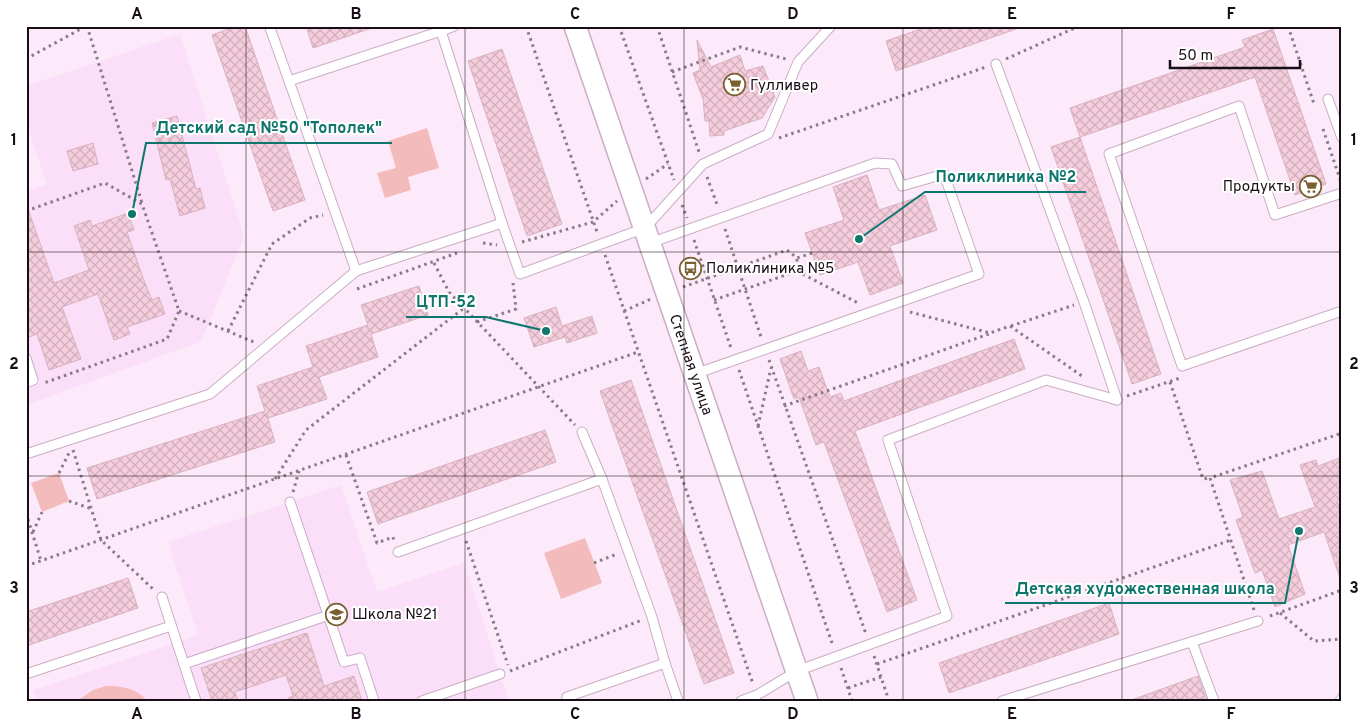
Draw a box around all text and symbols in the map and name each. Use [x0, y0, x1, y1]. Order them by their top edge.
text: A [131, 5, 143, 25]
text: B [350, 5, 362, 25]
text: C [570, 5, 580, 25]
text: D [787, 5, 799, 25]
text: E [1007, 5, 1017, 25]
text: F [1226, 5, 1236, 25]
scale bar [1170, 38, 1300, 70]
text: 50 m [1178, 47, 1213, 66]
supermarket icon: Гулливер [722, 73, 746, 97]
place label: Гулливер [750, 77, 818, 96]
callout: Детский сад №50 "Тополек" [146, 112, 392, 143]
text: Детский сад №50 "Тополек" [156, 119, 382, 139]
text: 1 [11, 131, 17, 151]
text: 1 [1351, 131, 1357, 151]
callout: Поликлиника №2 [925, 161, 1086, 192]
text: Поликлиника №2 [936, 168, 1076, 188]
supermarket icon: Продукты [1299, 174, 1323, 198]
place label: Продукты [1223, 178, 1295, 197]
bus stop icon: Поликлиника №5 [678, 256, 702, 280]
place label: Поликлиника №5 [706, 260, 834, 279]
callout: ЦТП-52 [406, 286, 486, 317]
text: ЦТП-52 [416, 293, 476, 313]
street label: Степная улица [664, 312, 716, 418]
text: 2 [9, 355, 19, 375]
text: 2 [1349, 355, 1359, 375]
callout: Детская художественная школа [1005, 572, 1285, 603]
text: 3 [9, 579, 19, 599]
text: 3 [1349, 579, 1359, 599]
text: Детская художественная школа [1015, 580, 1275, 600]
school or university icon: Школа №21 [324, 602, 348, 626]
place label: Школа №21 [352, 606, 437, 625]
text: A [131, 705, 143, 725]
text: B [350, 705, 362, 725]
text: C [570, 705, 580, 725]
text: D [787, 705, 799, 725]
text: E [1007, 705, 1017, 725]
text: F [1226, 705, 1236, 725]

